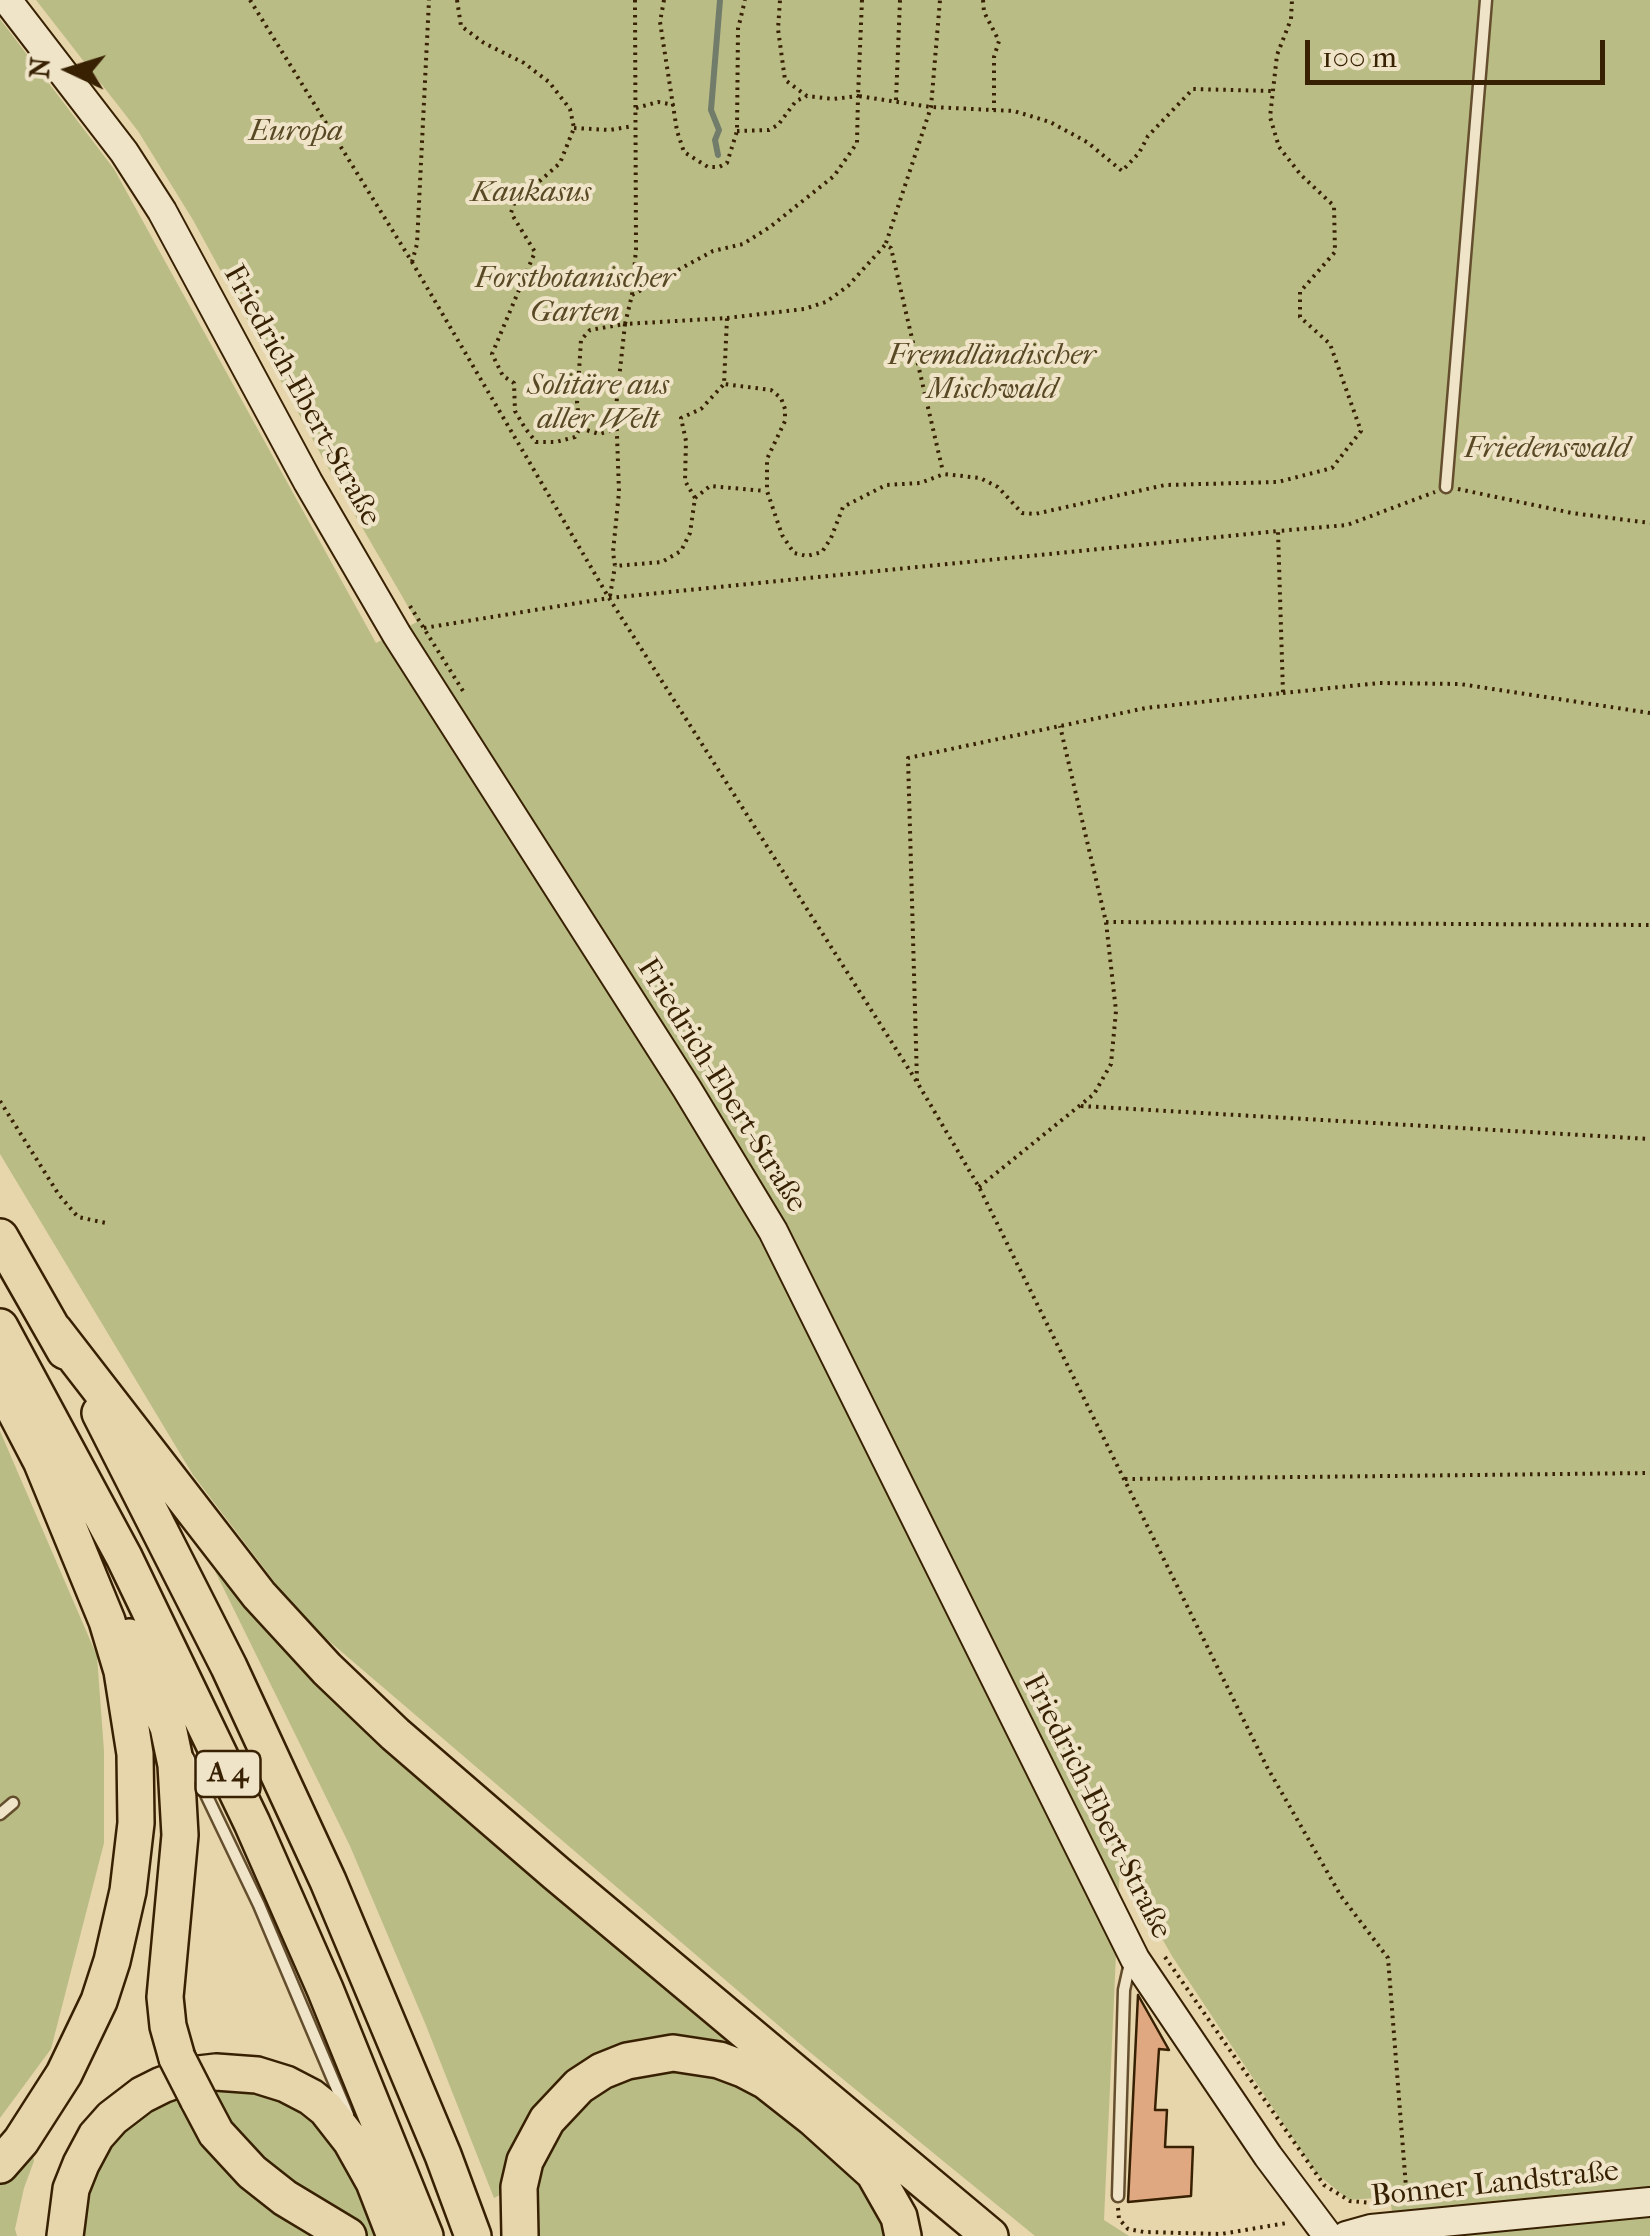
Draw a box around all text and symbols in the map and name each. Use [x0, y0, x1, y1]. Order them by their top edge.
north arrow [20, 20, 120, 120]
scale bar [1310, 20, 1610, 82]
text: 100 m [1322, 40, 1397, 75]
text: N [22, 56, 57, 80]
park label: Europa [249, 115, 343, 151]
park label: Kaukasus [471, 176, 591, 212]
street label: Friedrich-Ebert-Straße [214, 259, 388, 533]
park label: Forstbotanischer Garten [475, 262, 675, 332]
park label: Fremdländischer Mischwald [888, 339, 1096, 410]
park label: Solitäre aus aller Welt [527, 369, 669, 440]
park label: Friedenswald [1465, 432, 1629, 468]
street label: Friedrich-Ebert-Straße [628, 953, 814, 1219]
street label: Friedrich-Ebert-Straße [1014, 1669, 1178, 1945]
road number: A 4 [196, 1751, 260, 1797]
street label: Bonner Landstraße [1369, 2154, 1621, 2216]

